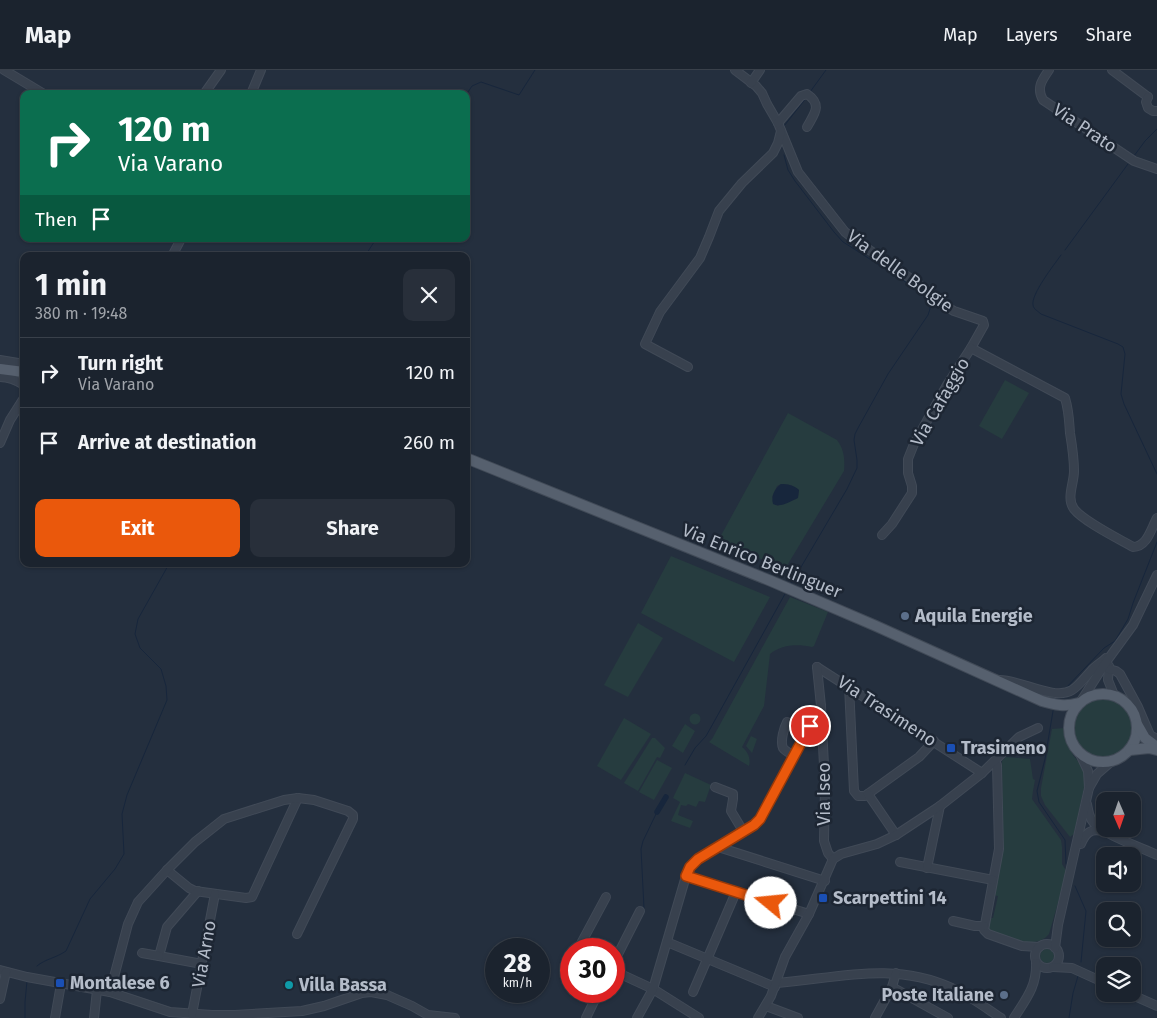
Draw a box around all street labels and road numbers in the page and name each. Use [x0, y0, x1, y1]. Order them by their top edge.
street label: Via Prato [1049, 99, 1121, 157]
street label: Via delle Bolgie [842, 225, 958, 317]
street label: Via Cafaggio [906, 354, 974, 450]
street label: Via Enrico Berlinguer [679, 519, 845, 603]
street label: Via Trasimeno [833, 671, 941, 751]
street label: Via Iseo [813, 762, 835, 826]
street label: Via Arno [187, 919, 221, 989]

